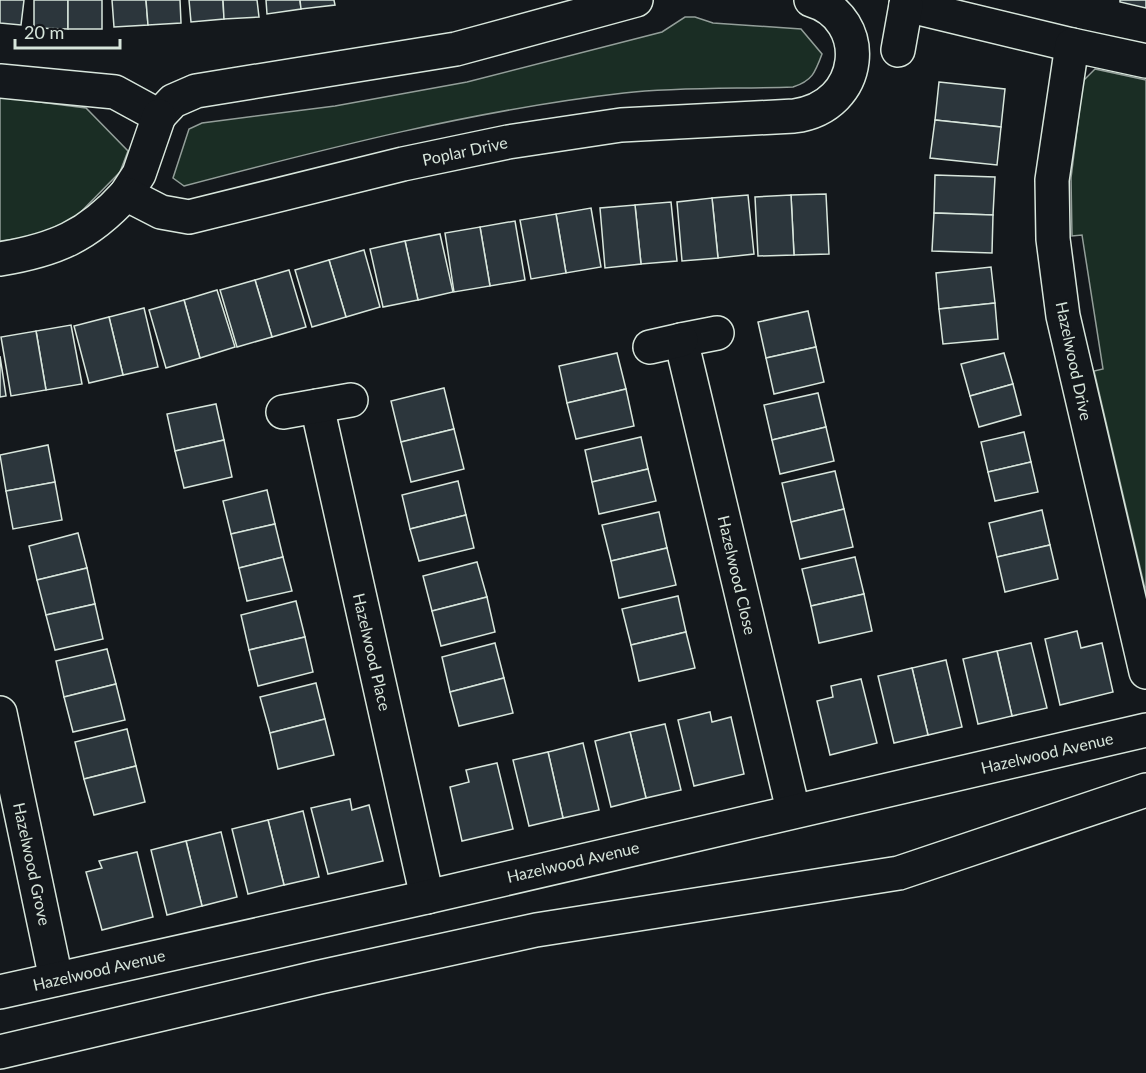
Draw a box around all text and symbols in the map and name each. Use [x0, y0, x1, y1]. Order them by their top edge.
scale bar [15, 12, 120, 50]
text: 20 m [24, 21, 64, 43]
street label: Poplar Drive [421, 132, 509, 169]
street label: Hazelwood Drive [1053, 300, 1096, 422]
street label: Hazelwood Close [715, 513, 760, 636]
street label: Hazelwood Place [350, 591, 395, 713]
street label: Hazelwood Avenue [979, 728, 1115, 777]
street label: Hazelwood Grove [10, 801, 55, 927]
street label: Hazelwood Avenue [505, 837, 641, 886]
street label: Hazelwood Avenue [31, 945, 167, 994]

